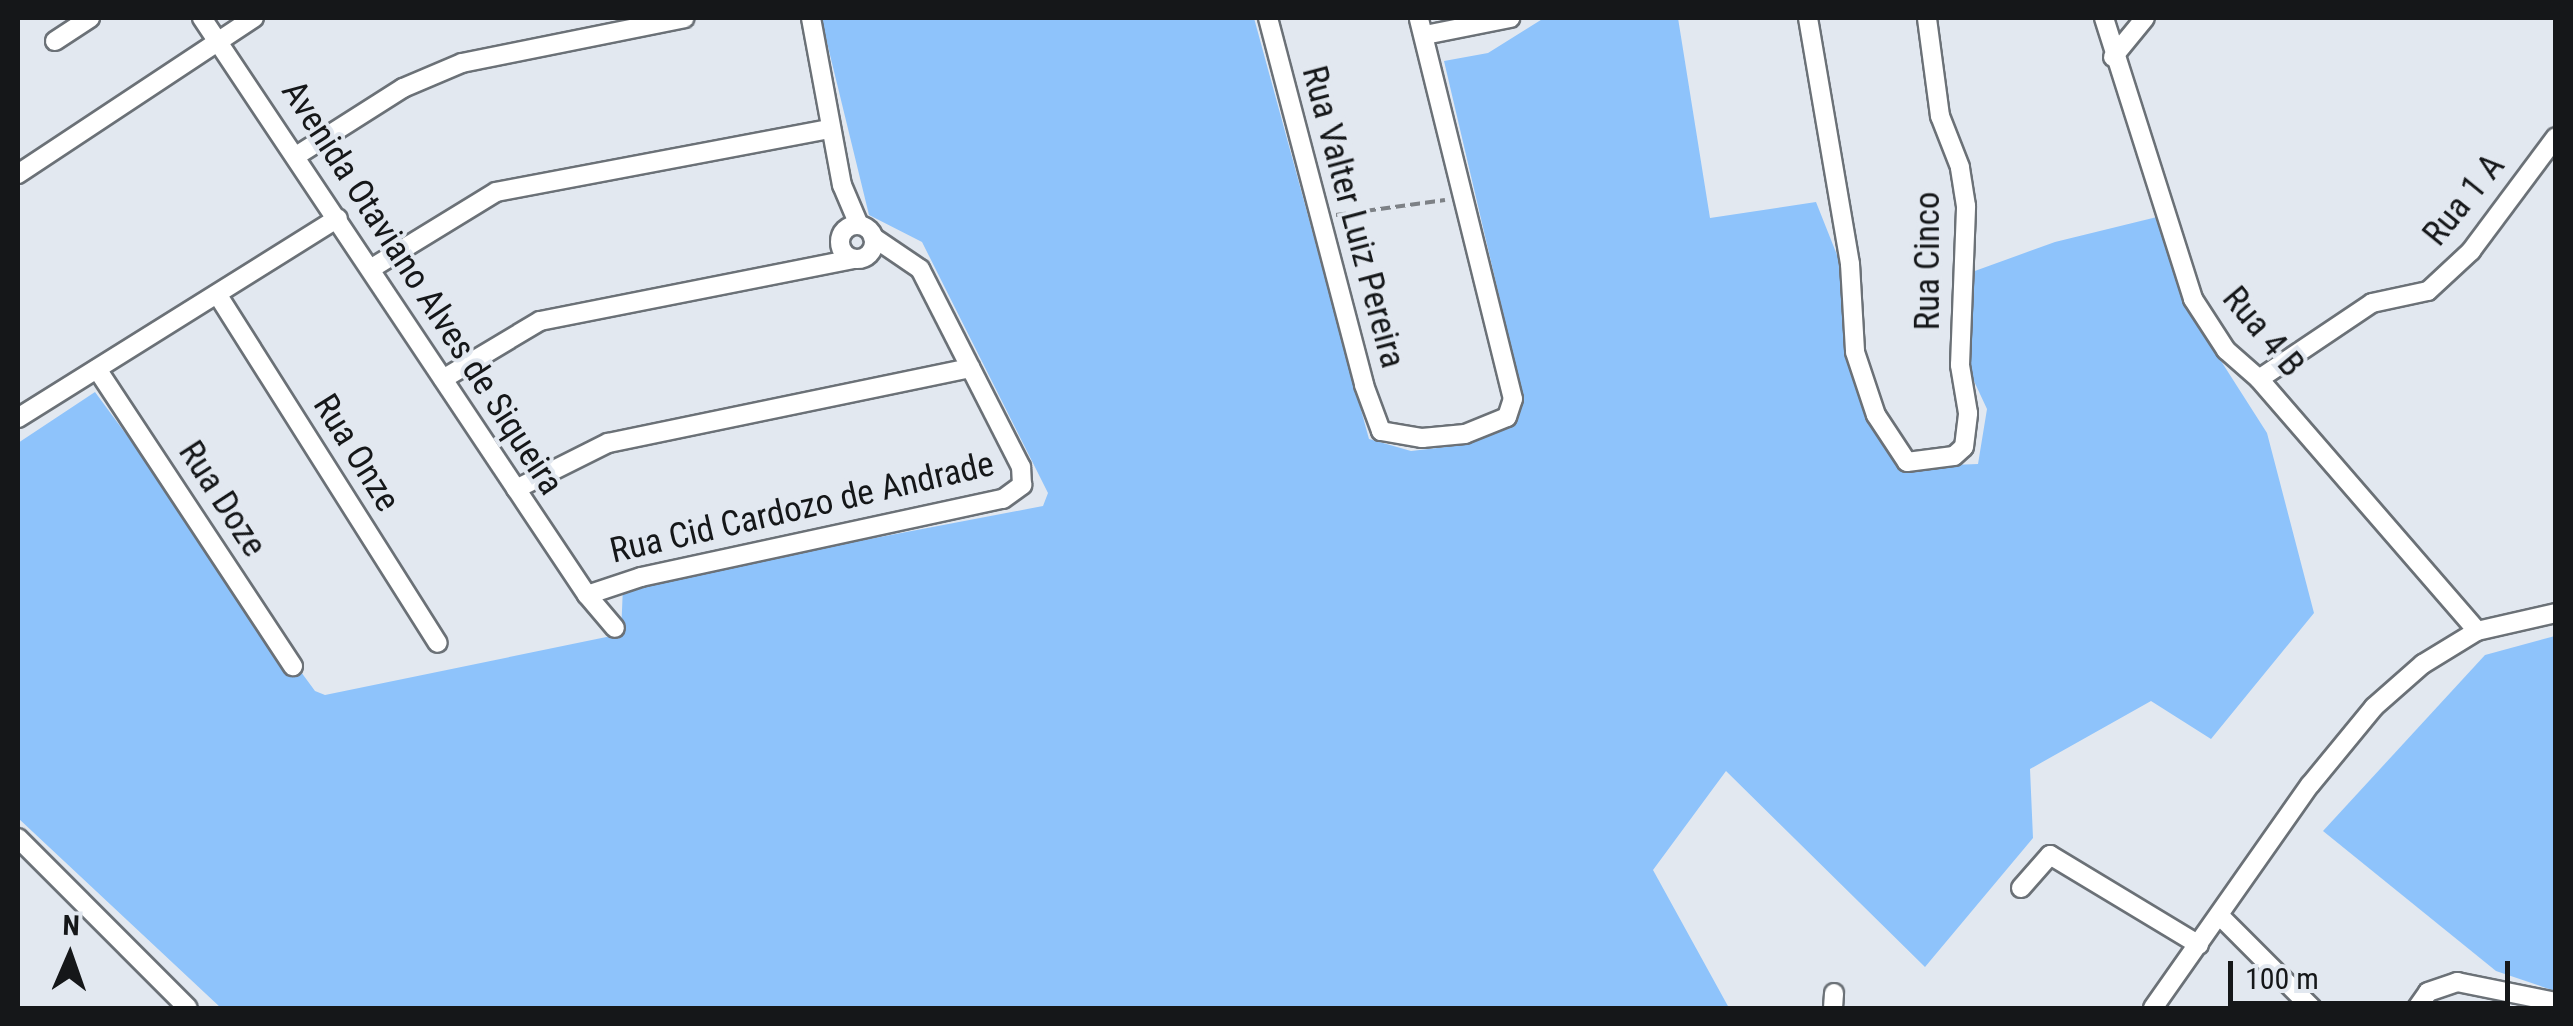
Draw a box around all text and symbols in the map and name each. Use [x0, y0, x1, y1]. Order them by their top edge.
street label: Rua Valter Luiz Pereira [1293, 61, 1413, 373]
street label: Avenida Otaviano Alves de Siqueira [272, 73, 572, 503]
street label: Rua 1 A [2414, 146, 2514, 254]
street label: Rua Cinco [1907, 192, 1949, 330]
street label: Rua 4 B [2213, 278, 2313, 386]
street label: Rua Onze [304, 387, 408, 519]
street label: Rua Doze [169, 433, 275, 565]
street label: Rua Cid Cardozo de Andrade [606, 443, 998, 573]
north arrow [20, 906, 120, 1006]
text: N [62, 909, 80, 942]
scale bar [2233, 941, 2516, 1003]
text: 100 m [2245, 961, 2319, 996]

